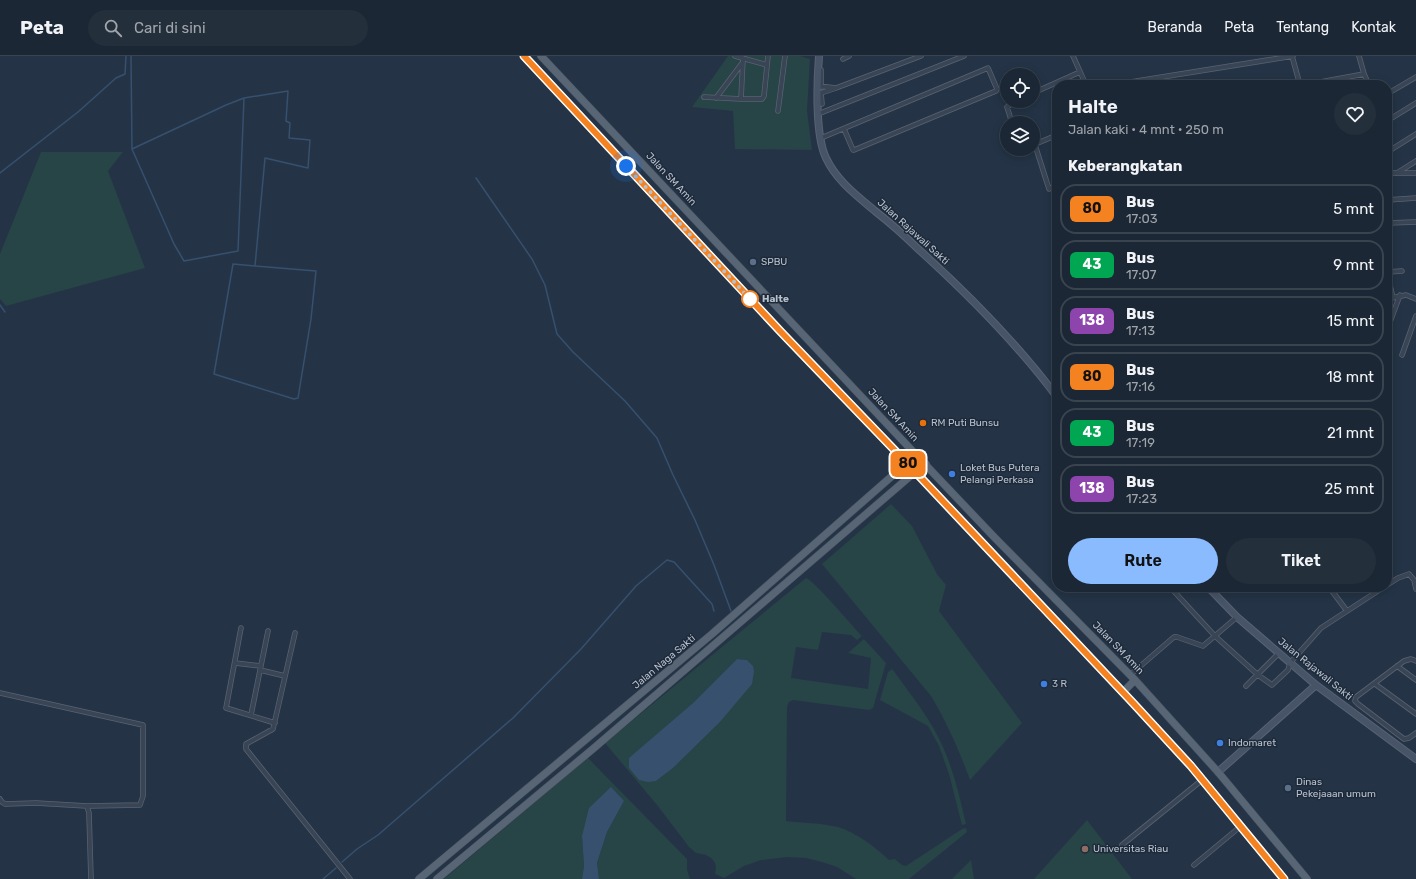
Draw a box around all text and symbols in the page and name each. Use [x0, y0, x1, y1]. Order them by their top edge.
search box [88, 10, 368, 46]
text: Peta [20, 16, 64, 39]
icon: search [102, 17, 124, 39]
text: Cari di sini [134, 19, 206, 37]
text: Beranda [1148, 19, 1202, 36]
text: Peta [1224, 19, 1254, 36]
text: Tentang [1276, 19, 1329, 36]
text: Kontak [1351, 19, 1396, 36]
map controls [1000, 68, 1040, 156]
button: locate [1000, 68, 1040, 108]
button: heart [1334, 93, 1376, 135]
text: Halte [1068, 95, 1118, 118]
button: layers [1000, 116, 1040, 156]
text: Jalan kaki · 4 mnt · 250 m [1068, 122, 1224, 137]
street label: Jalan SM Amin [643, 150, 699, 208]
your location [616, 156, 636, 176]
text: Keberangkatan [1068, 157, 1182, 175]
text: Bus [1126, 193, 1154, 211]
street label: Jalan Rajawali Sakti [875, 197, 951, 267]
text: 80 [1083, 200, 1102, 217]
text: 5 mnt [1333, 200, 1374, 218]
text: 17:03 [1126, 211, 1158, 226]
text: Bus [1126, 249, 1154, 267]
place label: SPBU [761, 256, 787, 268]
text: 43 [1083, 256, 1101, 273]
text: 9 mnt [1333, 256, 1374, 274]
marker: SPBU [748, 257, 758, 267]
text: 17:07 [1126, 267, 1157, 282]
marker: Halte [741, 290, 759, 308]
place label: Halte [762, 293, 789, 305]
text: Bus [1126, 305, 1154, 323]
text: 138 [1079, 312, 1105, 329]
text: 15 mnt [1327, 312, 1374, 330]
text: 17:13 [1126, 323, 1155, 338]
text: Bus [1126, 361, 1154, 379]
text: 80 [1083, 368, 1102, 385]
text: 18 mnt [1326, 368, 1374, 386]
text: 17:16 [1126, 379, 1155, 394]
street label: Jalan SM Amin [865, 386, 921, 444]
place label: RM Puti Bunsu [931, 417, 999, 429]
text: Bus [1126, 417, 1154, 435]
marker: RM Puti Bunsu [918, 418, 928, 428]
text: 43 [1083, 424, 1101, 441]
text: 21 mnt [1327, 424, 1374, 442]
text: 17:19 [1126, 435, 1155, 450]
line badge: 80 [890, 451, 926, 477]
text: 80 [899, 455, 918, 472]
place label: Loket Bus Putera Pelangi Perkasa [960, 462, 1040, 486]
marker: Loket Bus Putera Pelangi Perkasa [947, 469, 957, 479]
text: Bus [1126, 473, 1154, 491]
text: 138 [1079, 480, 1105, 497]
text: 25 mnt [1324, 480, 1374, 498]
text: 17:23 [1126, 491, 1157, 506]
button: Rute [1068, 538, 1218, 584]
button: Tiket [1226, 538, 1376, 584]
street label: Jalan SM Amin [1090, 619, 1146, 677]
street label: Jalan Naga Sakti [630, 632, 698, 692]
street label: Jalan Rajawali Sakti [1275, 635, 1355, 703]
place label: 3 R [1052, 678, 1067, 690]
marker: 3 R [1039, 679, 1049, 689]
place label: Indomaret [1228, 737, 1276, 749]
marker: Indomaret [1215, 738, 1225, 748]
place label: Dinas Pekejaaan umum [1296, 776, 1376, 800]
marker: Dinas Pekejaaan umum [1283, 783, 1293, 793]
place label: Universitas Riau [1093, 843, 1168, 855]
marker: Universitas Riau [1080, 844, 1090, 854]

